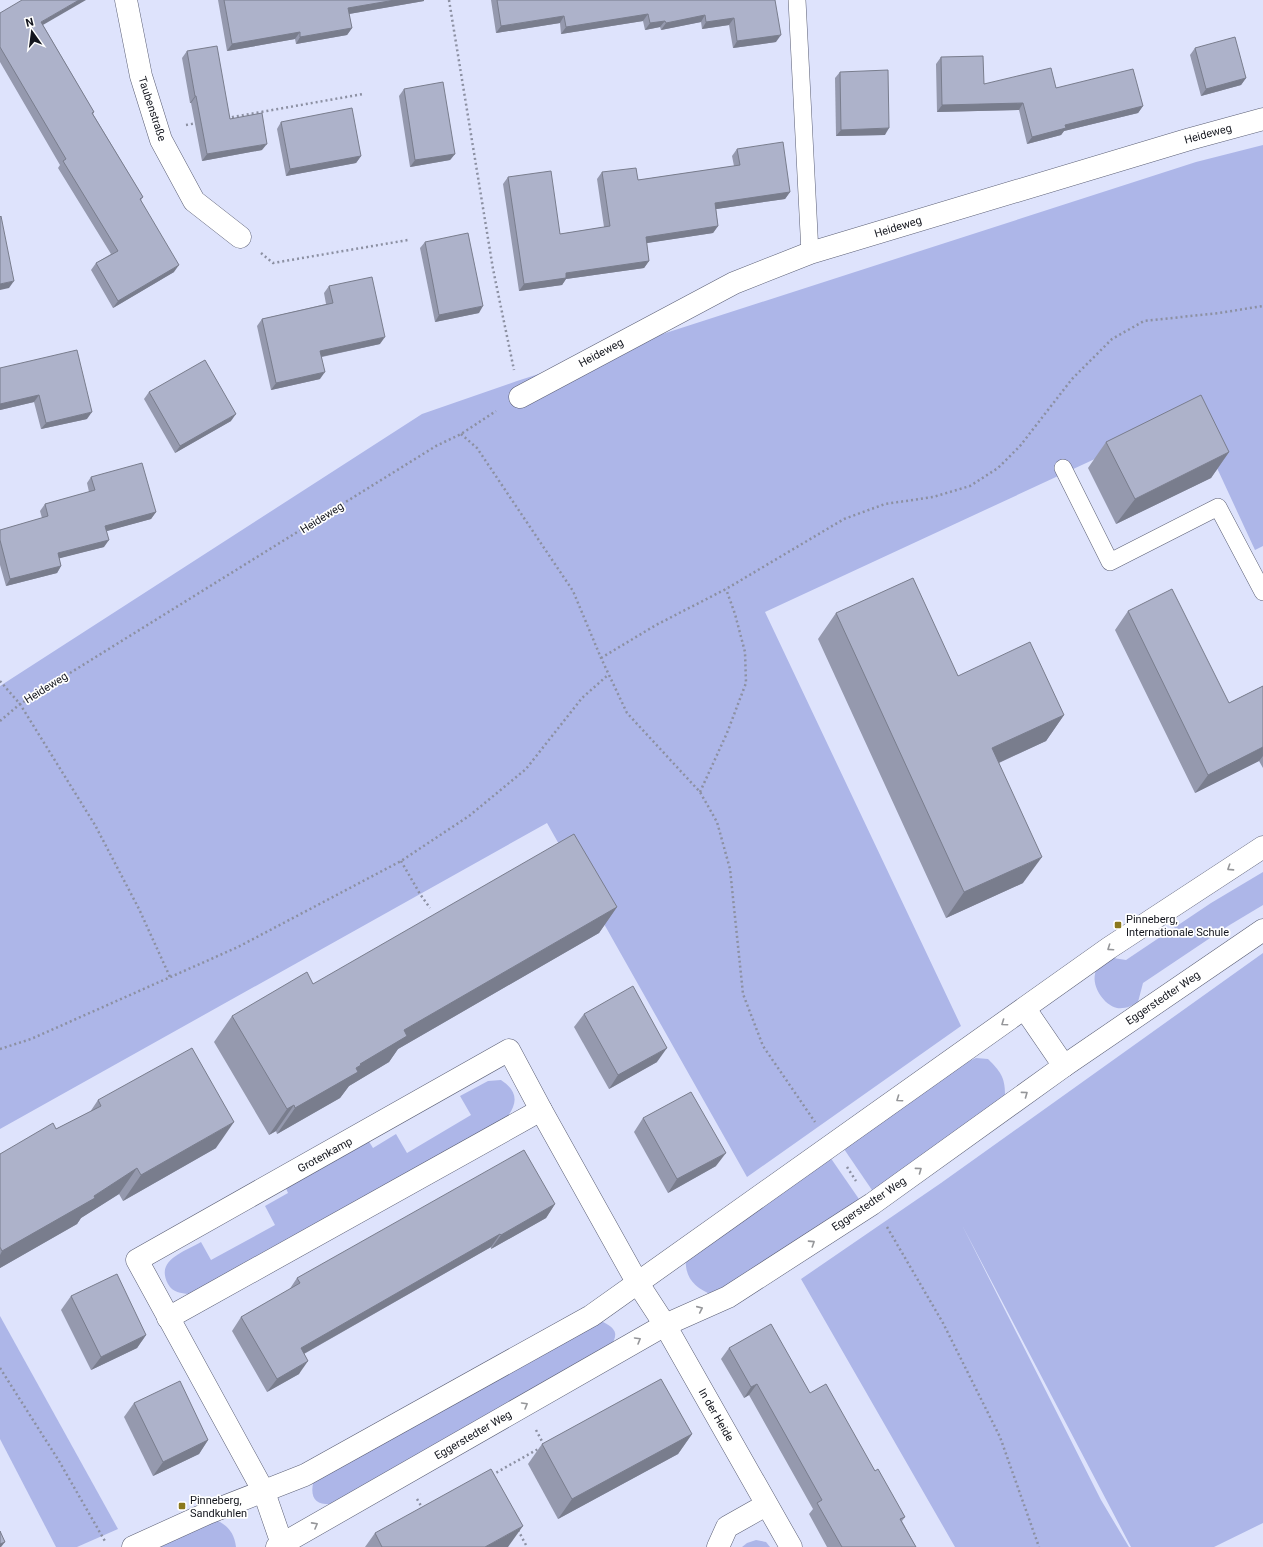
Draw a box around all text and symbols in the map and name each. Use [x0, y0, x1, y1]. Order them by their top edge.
north arrow [12, 12, 52, 52]
text: N [24, 15, 35, 30]
street label: Taubenstraße [135, 75, 169, 143]
street label: Heideweg [1183, 121, 1233, 147]
street label: Heideweg [873, 214, 923, 240]
street label: Heideweg [576, 336, 626, 370]
street label: Heideweg [298, 500, 346, 536]
street label: Heideweg [22, 670, 70, 706]
one-way arrow [1228, 864, 1235, 871]
place label: Pinneberg, Internationale Schule [1126, 913, 1229, 939]
marker: Pinneberg, Internationale Schule [1113, 920, 1123, 930]
one-way arrow [1108, 943, 1115, 950]
street label: Eggerstedter Weg [1123, 968, 1203, 1028]
one-way arrow [1002, 1018, 1009, 1025]
one-way arrow [1020, 1092, 1027, 1099]
one-way arrow [896, 1094, 903, 1101]
street label: Grotenkamp [295, 1135, 355, 1175]
one-way arrow [915, 1168, 922, 1175]
street label: Eggerstedter Weg [829, 1174, 909, 1234]
one-way arrow [808, 1240, 815, 1248]
one-way arrow [696, 1306, 704, 1314]
one-way arrow [634, 1338, 641, 1345]
street label: In der Heide [696, 1386, 736, 1444]
one-way arrow [521, 1402, 528, 1409]
street label: Eggerstedter Weg [432, 1408, 514, 1462]
place label: Pinneberg, Sandkuhlen [190, 1494, 247, 1520]
marker: Pinneberg, Sandkuhlen [177, 1501, 187, 1511]
one-way arrow [311, 1522, 318, 1529]

